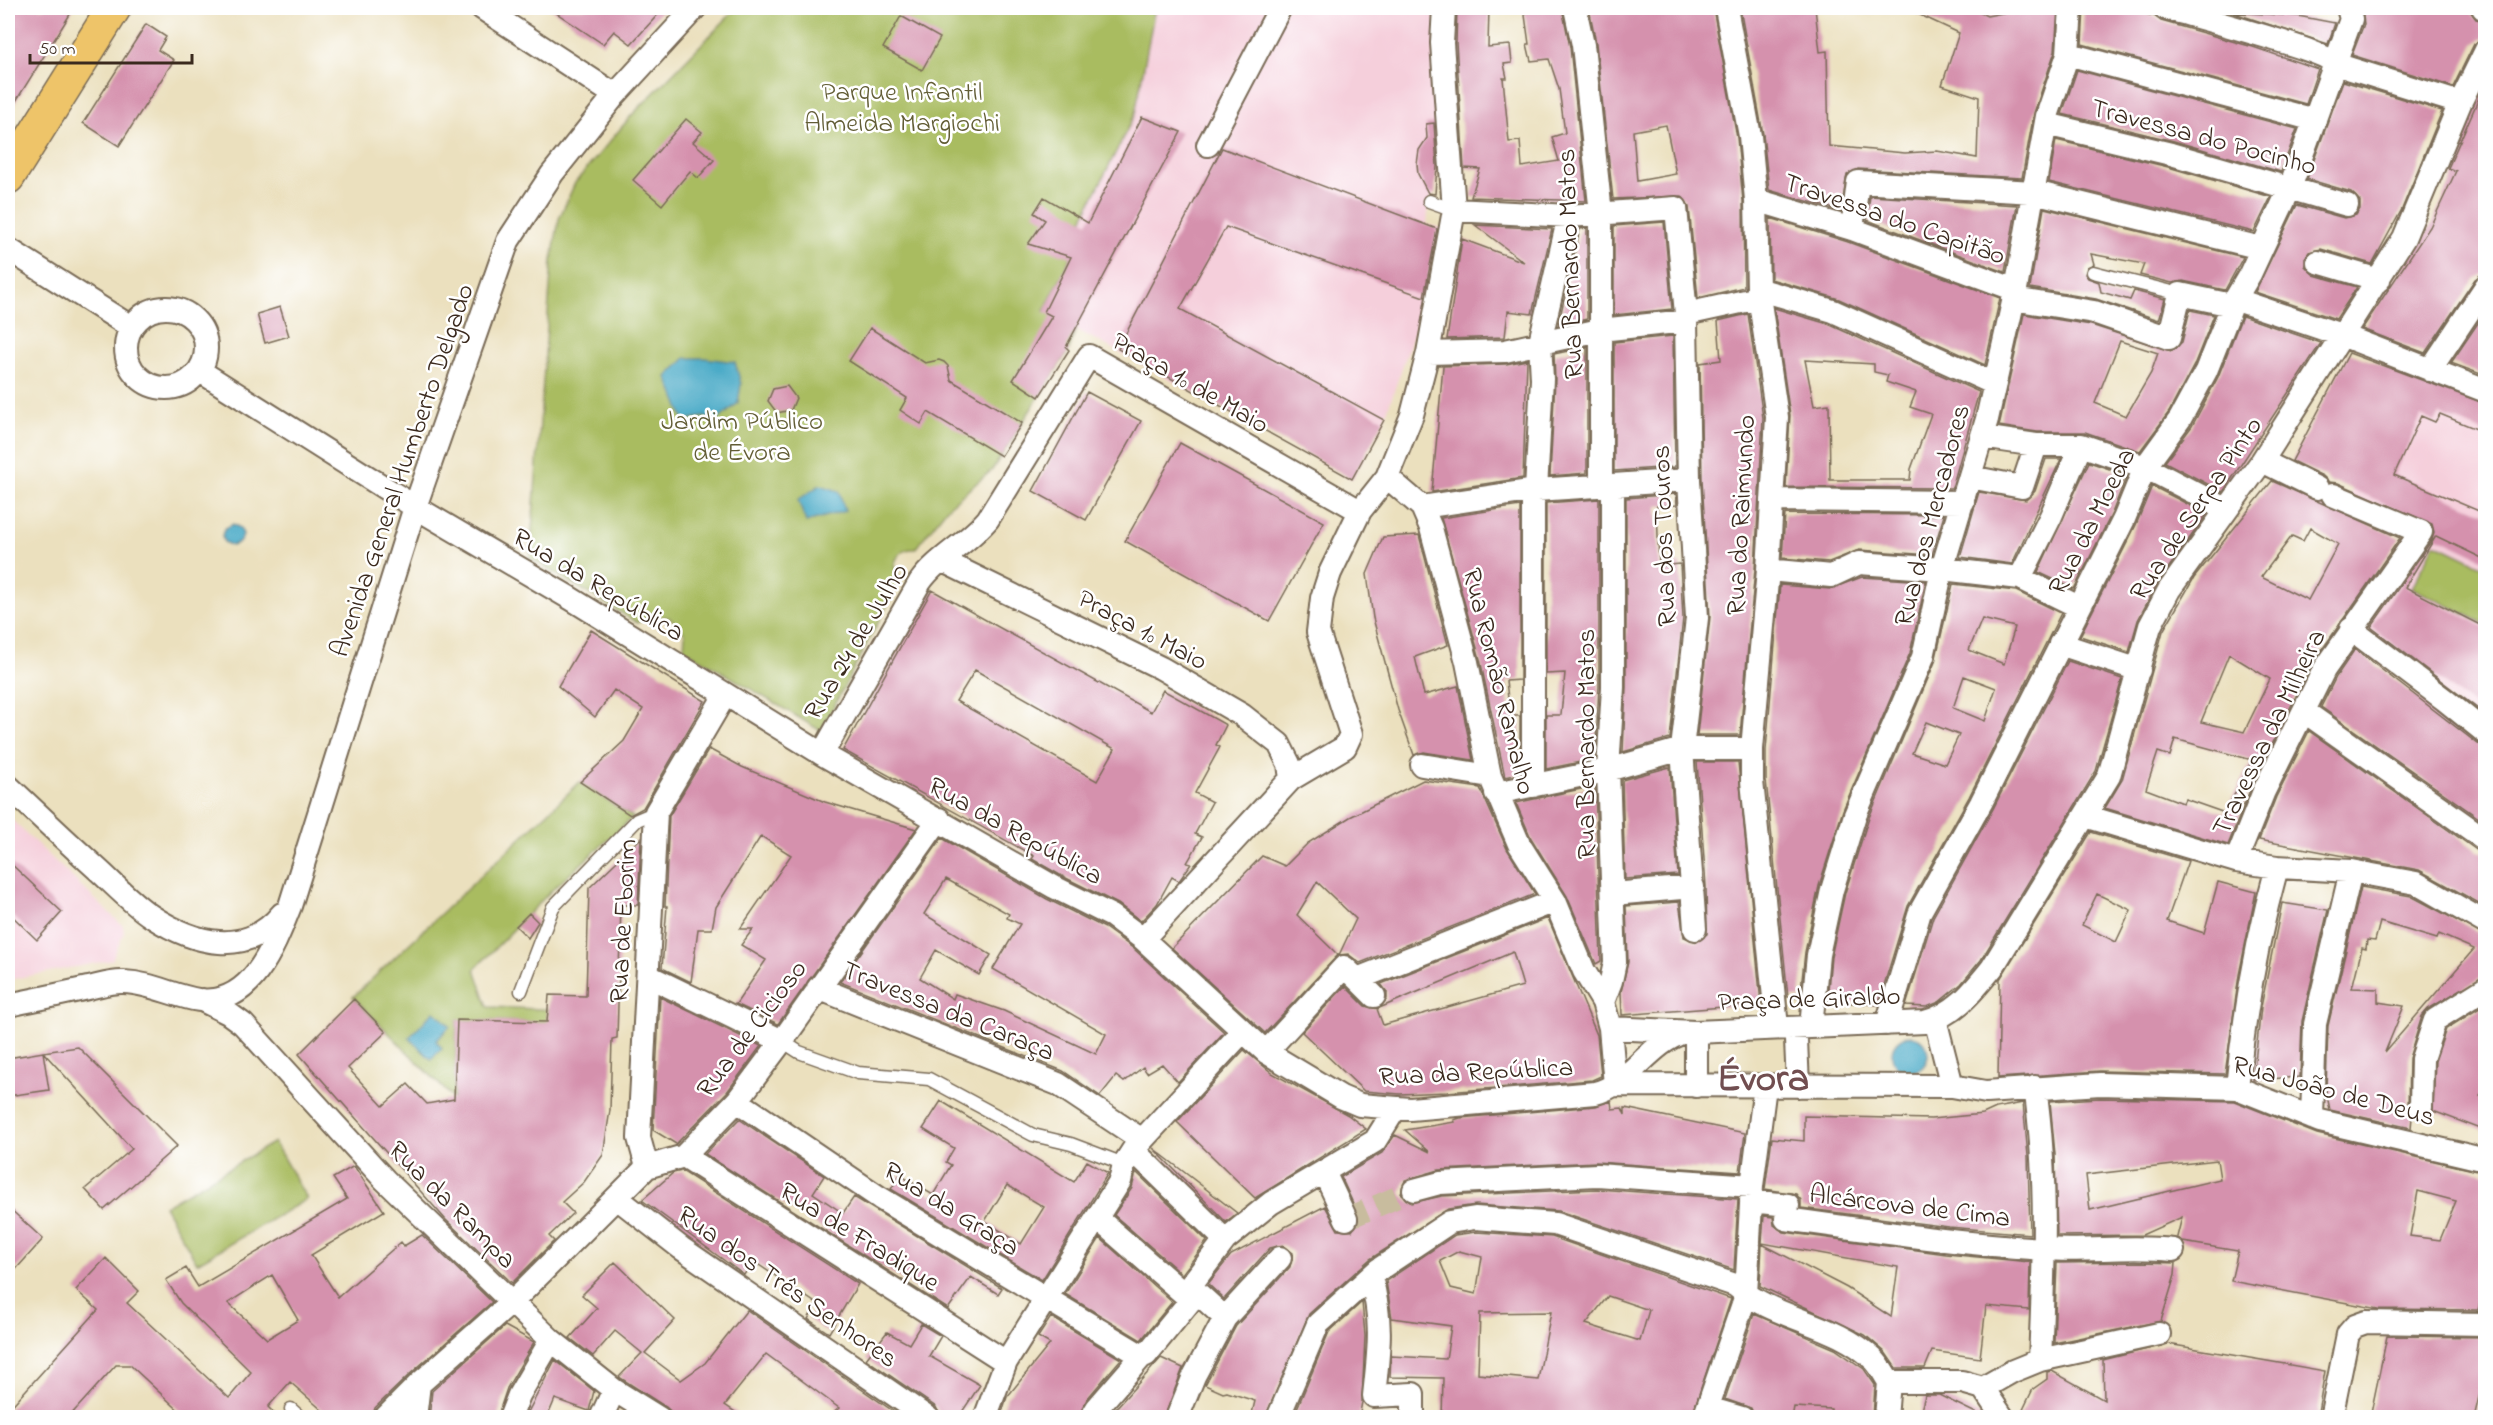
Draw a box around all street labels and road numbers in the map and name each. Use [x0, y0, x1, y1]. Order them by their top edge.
street label: Travessa do Pocinho [2086, 90, 2320, 187]
street label: Rua Bernardo Matos [1548, 148, 1595, 380]
street label: Travessa do Capitão [1778, 164, 2010, 277]
street label: Avenida General Humberto Delgado [321, 279, 486, 663]
street label: Praça 1º de Maio [1104, 323, 1276, 445]
street label: Rua dos Mercadores [1885, 400, 1982, 631]
street label: Rua de Serpa Pinto [2121, 409, 2273, 609]
street label: Rua do Raimundo [1718, 414, 1767, 616]
street label: Rua da Moeda [2039, 442, 2147, 602]
street label: Rua dos Touros [1643, 445, 1688, 627]
street label: Rua da República [504, 519, 691, 653]
street label: Rua 24 de Julho [795, 556, 919, 728]
street label: Rua Romão Ramalho [1451, 564, 1545, 799]
street label: Praça 1º Maio [1070, 581, 1214, 682]
street label: Travessa da Milheira [2203, 623, 2337, 843]
street label: Rua Bernardo Matos [1568, 629, 1607, 859]
street label: Rua da República [920, 768, 1109, 896]
street label: Rua de Eborim [601, 838, 648, 1004]
street label: Rua de Cicioso [688, 952, 818, 1107]
street label: Travessa da Caraça [836, 952, 1060, 1073]
street label: Praça de Giraldo [1717, 978, 1901, 1023]
street label: Rua João de Deus [2228, 1047, 2439, 1138]
street label: Rua da República [1378, 1049, 1574, 1098]
street label: Rua da Rampa [378, 1133, 524, 1279]
street label: Rua da Graça [875, 1153, 1027, 1268]
street label: Rua de Fradique [771, 1173, 947, 1304]
street label: Alcárcova de Cima [1807, 1176, 2012, 1239]
street label: Rua dos Três Senhores [668, 1197, 905, 1379]

